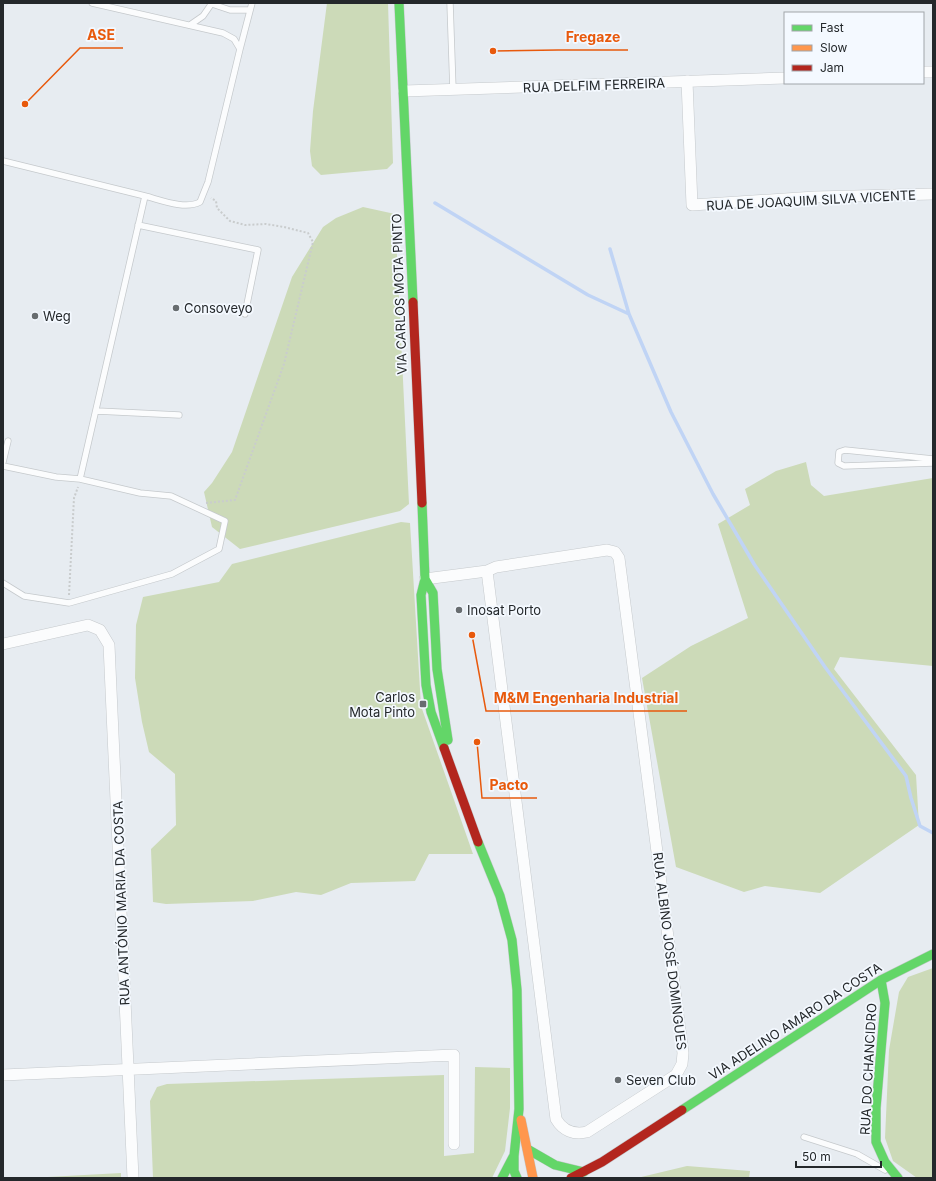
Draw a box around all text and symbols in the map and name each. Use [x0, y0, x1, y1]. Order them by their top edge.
legend [784, 12, 924, 84]
text: Fast [820, 20, 844, 35]
callout: ASE [80, 22, 123, 48]
callout: Fregaze [558, 24, 628, 50]
text: ASE [87, 26, 115, 43]
text: Fregaze [566, 28, 620, 45]
text: Slow [820, 40, 848, 55]
text: Jam [820, 60, 844, 75]
street label: RUA DELFIM FERREIRA [523, 75, 665, 95]
street label: RUA DE JOAQUIM SILVA VICENTE [706, 187, 916, 213]
street label: VIA CARLOS MOTA PINTO [388, 213, 410, 375]
place label: Consoveyo [184, 300, 253, 316]
marker: Consoveyo [171, 303, 181, 313]
place label: Weg [43, 308, 71, 324]
marker: Weg [30, 311, 40, 321]
place label: Inosat Porto [467, 602, 541, 618]
marker: Inosat Porto [454, 605, 464, 615]
callout: M&M Engenharia Industrial [486, 685, 687, 711]
place label: Carlos Mota Pinto [349, 689, 415, 720]
text: M&M Engenharia Industrial [494, 689, 678, 706]
marker: Carlos Mota Pinto [418, 699, 428, 709]
callout: Pacto [482, 772, 537, 798]
text: Pacto [490, 776, 529, 793]
street label: RUA ANTÓNIO MARIA DA COSTA [109, 800, 133, 1006]
street label: RUA ALBINO JOSÉ DOMINGUES [650, 851, 690, 1051]
street label: VIA ADELINO AMARO DA COSTA [706, 959, 884, 1083]
street label: RUA DO CHANCIDRO [857, 1003, 879, 1135]
place label: Seven Club [626, 1072, 696, 1088]
marker: Seven Club [613, 1075, 623, 1085]
scale bar [796, 1143, 881, 1169]
text: 50 m [802, 1149, 831, 1164]

